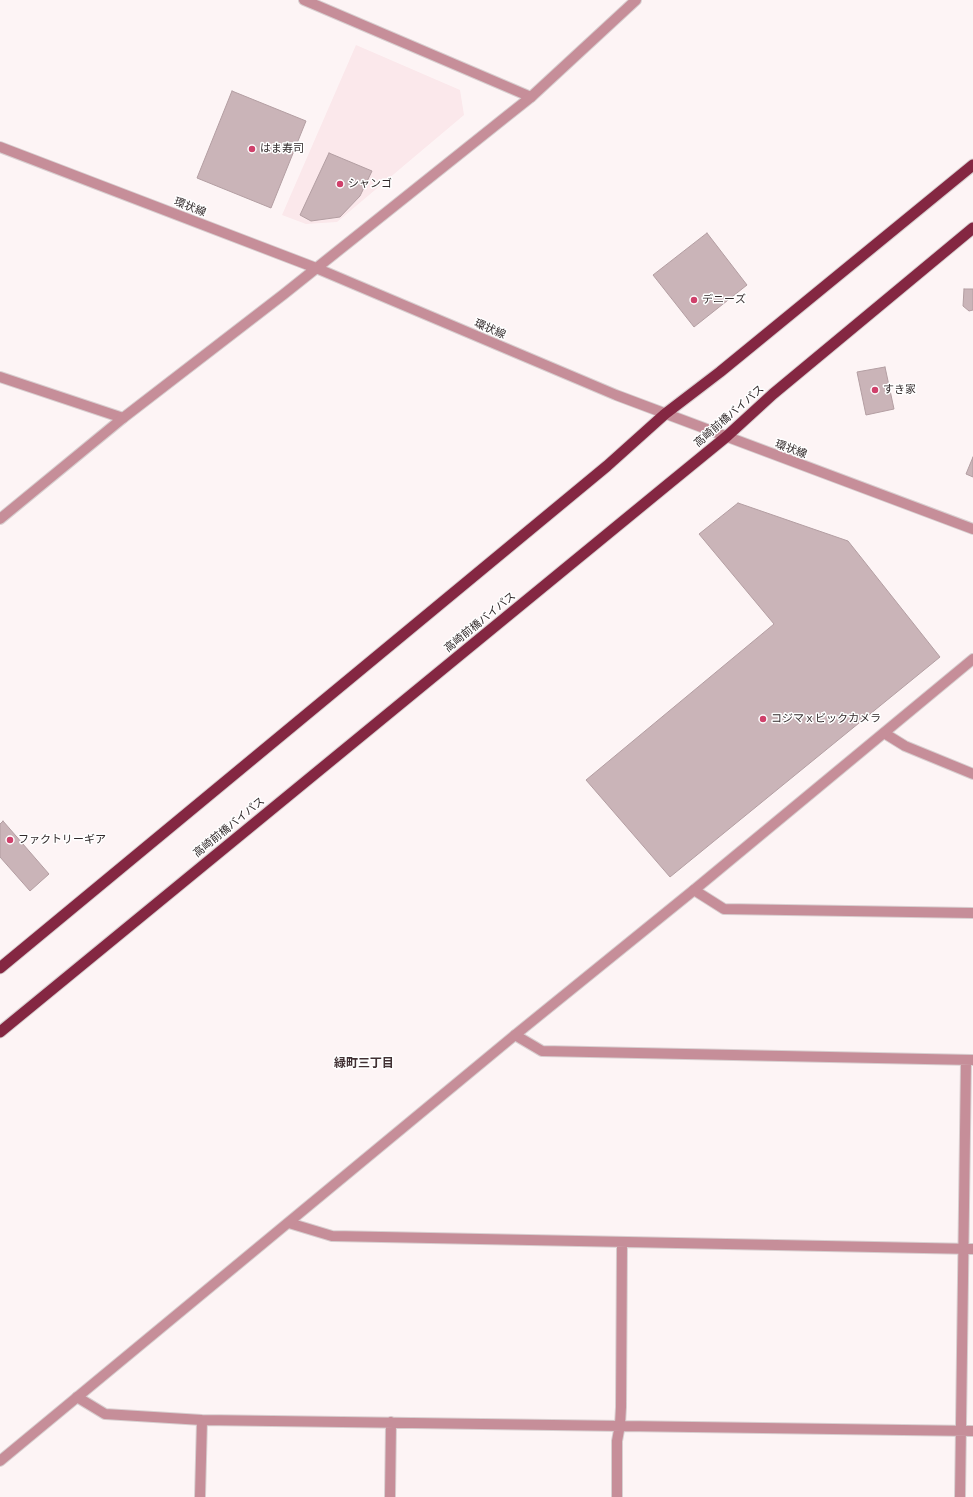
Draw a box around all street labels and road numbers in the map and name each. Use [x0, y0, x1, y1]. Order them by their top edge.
street label: 環状線 [172, 195, 208, 219]
street label: 環状線 [472, 316, 508, 342]
street label: 高崎前橋バイパス [691, 382, 767, 450]
street label: 環状線 [773, 437, 809, 461]
street label: 高崎前橋バイパス [442, 589, 518, 655]
street label: 高崎前橋バイパス [191, 794, 267, 860]

